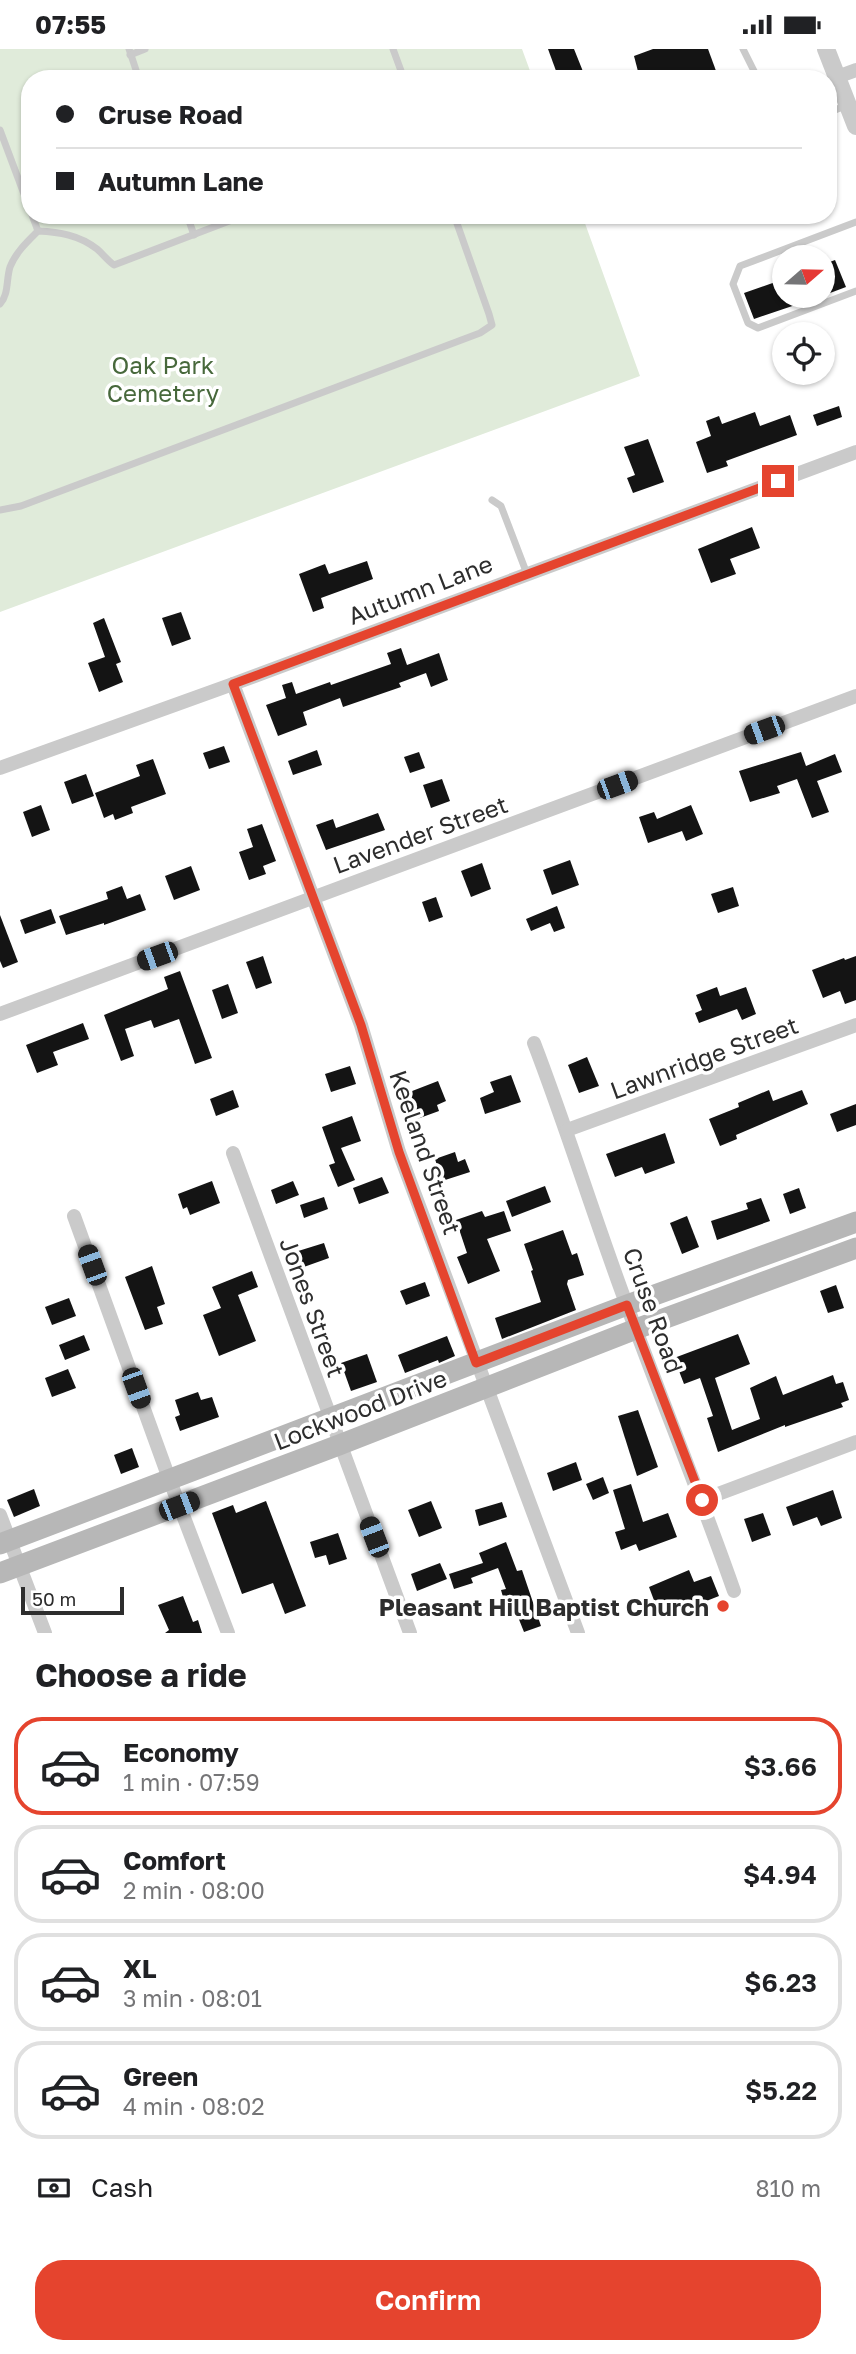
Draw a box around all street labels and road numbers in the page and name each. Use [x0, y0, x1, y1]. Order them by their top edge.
street label: Autumn Lane [344, 548, 496, 630]
street label: Lavender Street [329, 789, 511, 879]
street label: Lawnridge Street [606, 1010, 802, 1104]
street label: Keeland Street [384, 1066, 468, 1238]
street label: Jones Street [274, 1233, 352, 1381]
street label: Cruse Road [618, 1243, 690, 1377]
street label: Lockwood Drive [269, 1363, 451, 1455]

